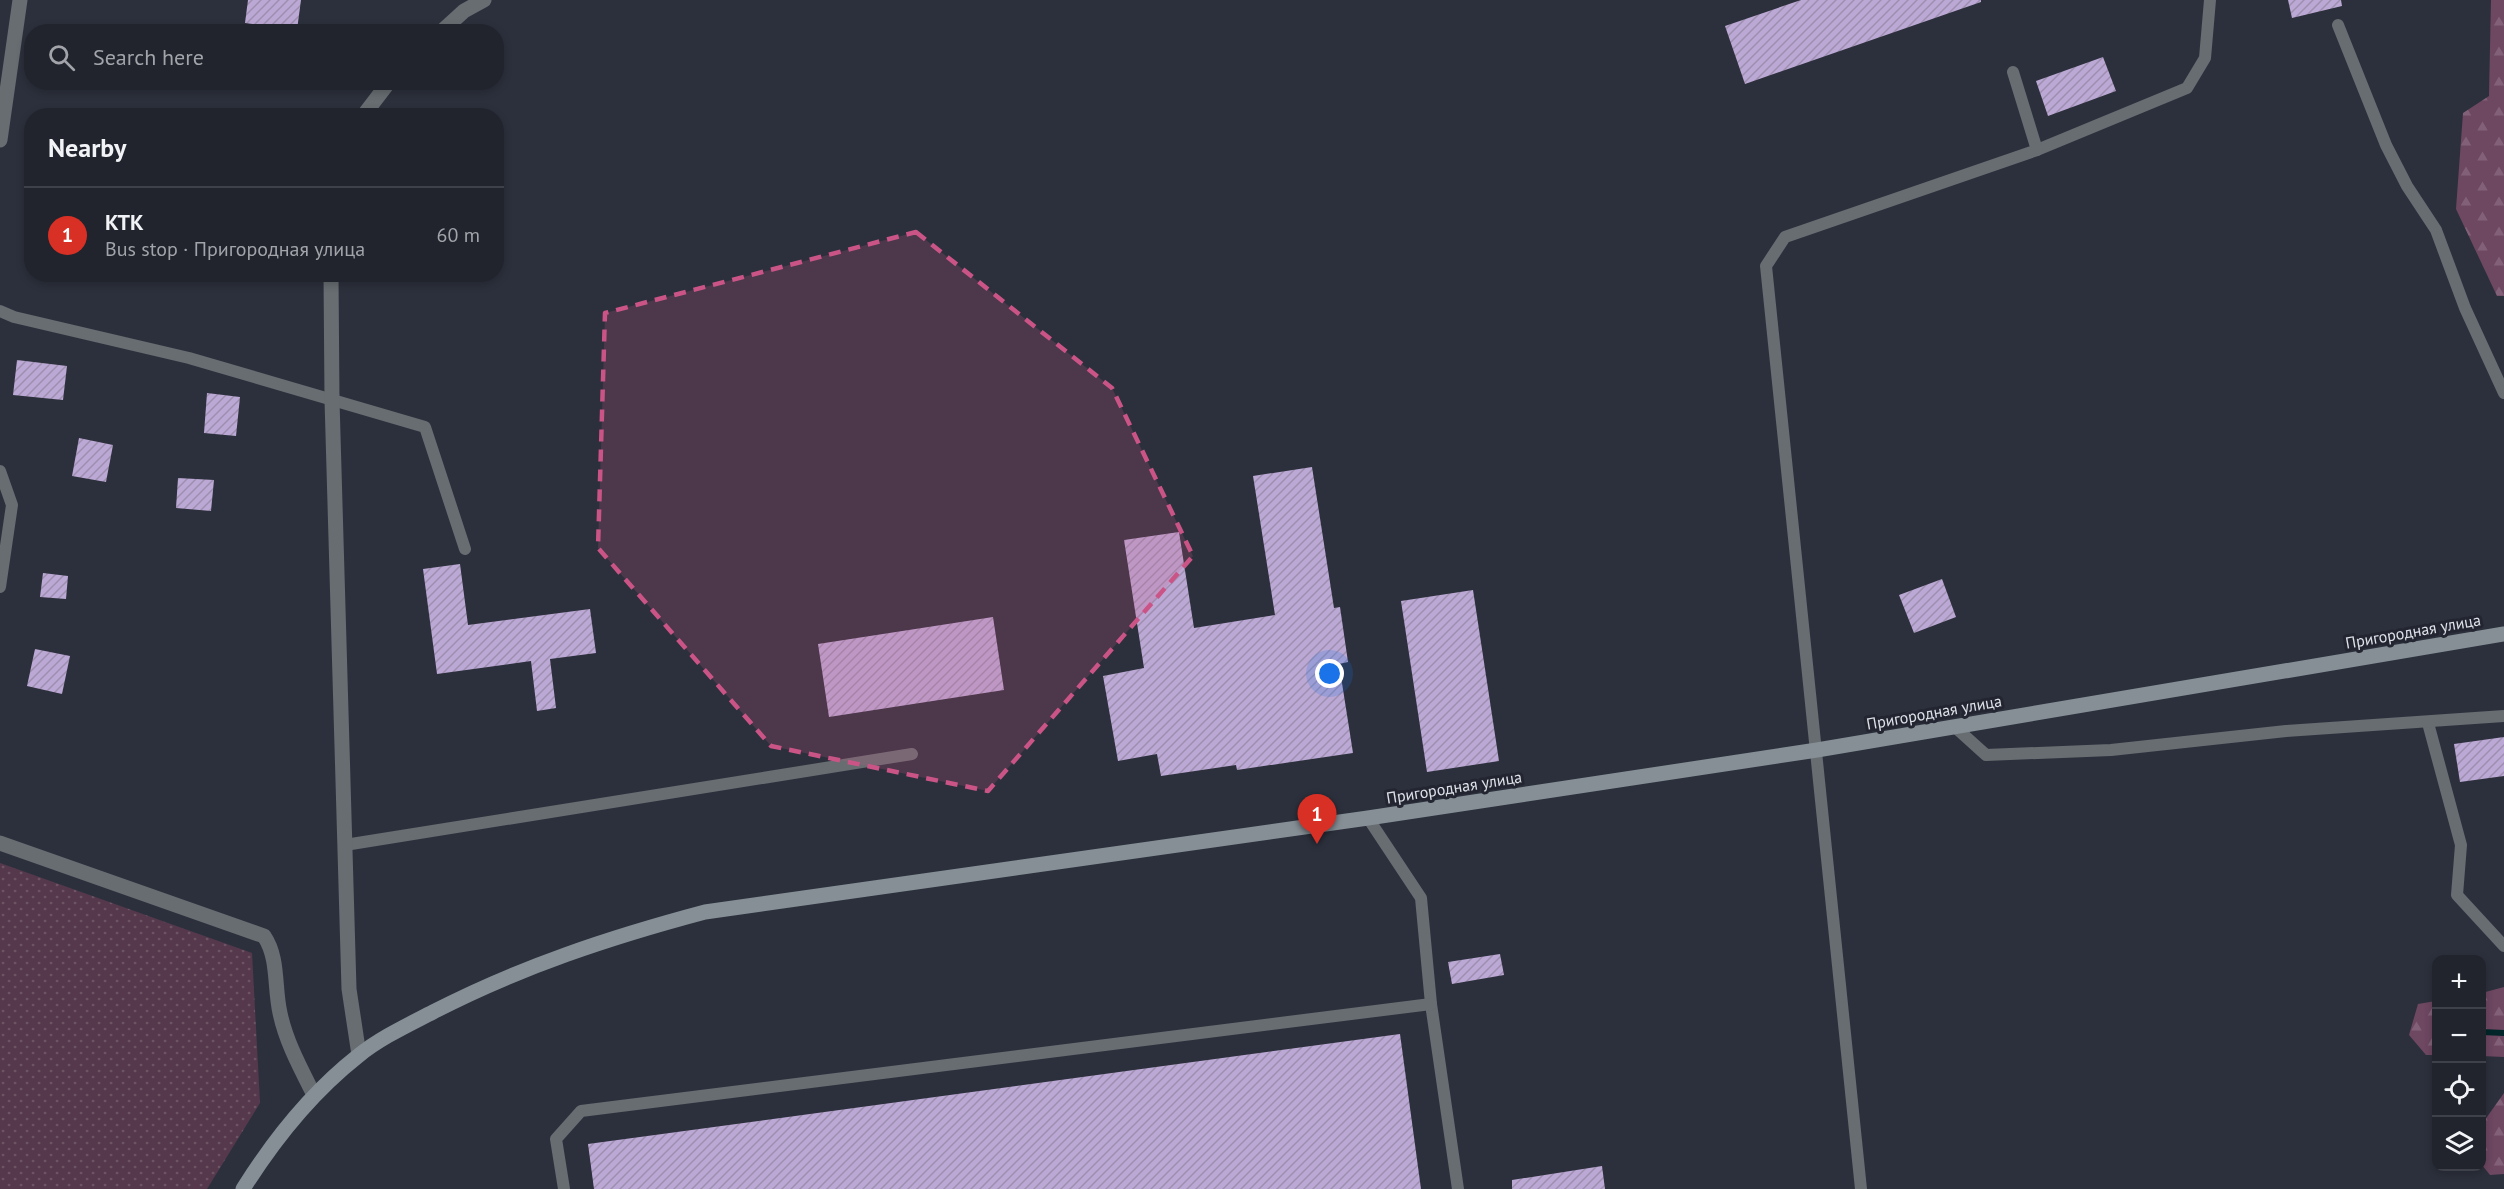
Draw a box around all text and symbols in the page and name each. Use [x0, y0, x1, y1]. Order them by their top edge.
search box [24, 24, 504, 90]
icon: search [45, 41, 78, 74]
text: Search here [93, 43, 204, 71]
text: Nearby [48, 131, 126, 164]
text: КТК [105, 208, 144, 236]
text: 1 [62, 222, 73, 248]
text: 60 m [437, 222, 480, 248]
text: Bus stop · Пригородная улица [105, 236, 365, 262]
street label: Пригородная улица [2344, 609, 2482, 653]
your location [1315, 659, 1344, 688]
street label: Пригородная улица [1865, 690, 2003, 734]
street label: Пригородная улица [1385, 766, 1523, 808]
pin: 1 [1298, 794, 1336, 844]
map controls [2432, 955, 2486, 1171]
button: + [2432, 955, 2486, 1009]
button: − [2432, 1009, 2486, 1063]
button: locate [2432, 1063, 2486, 1117]
button: layers [2432, 1117, 2486, 1171]

